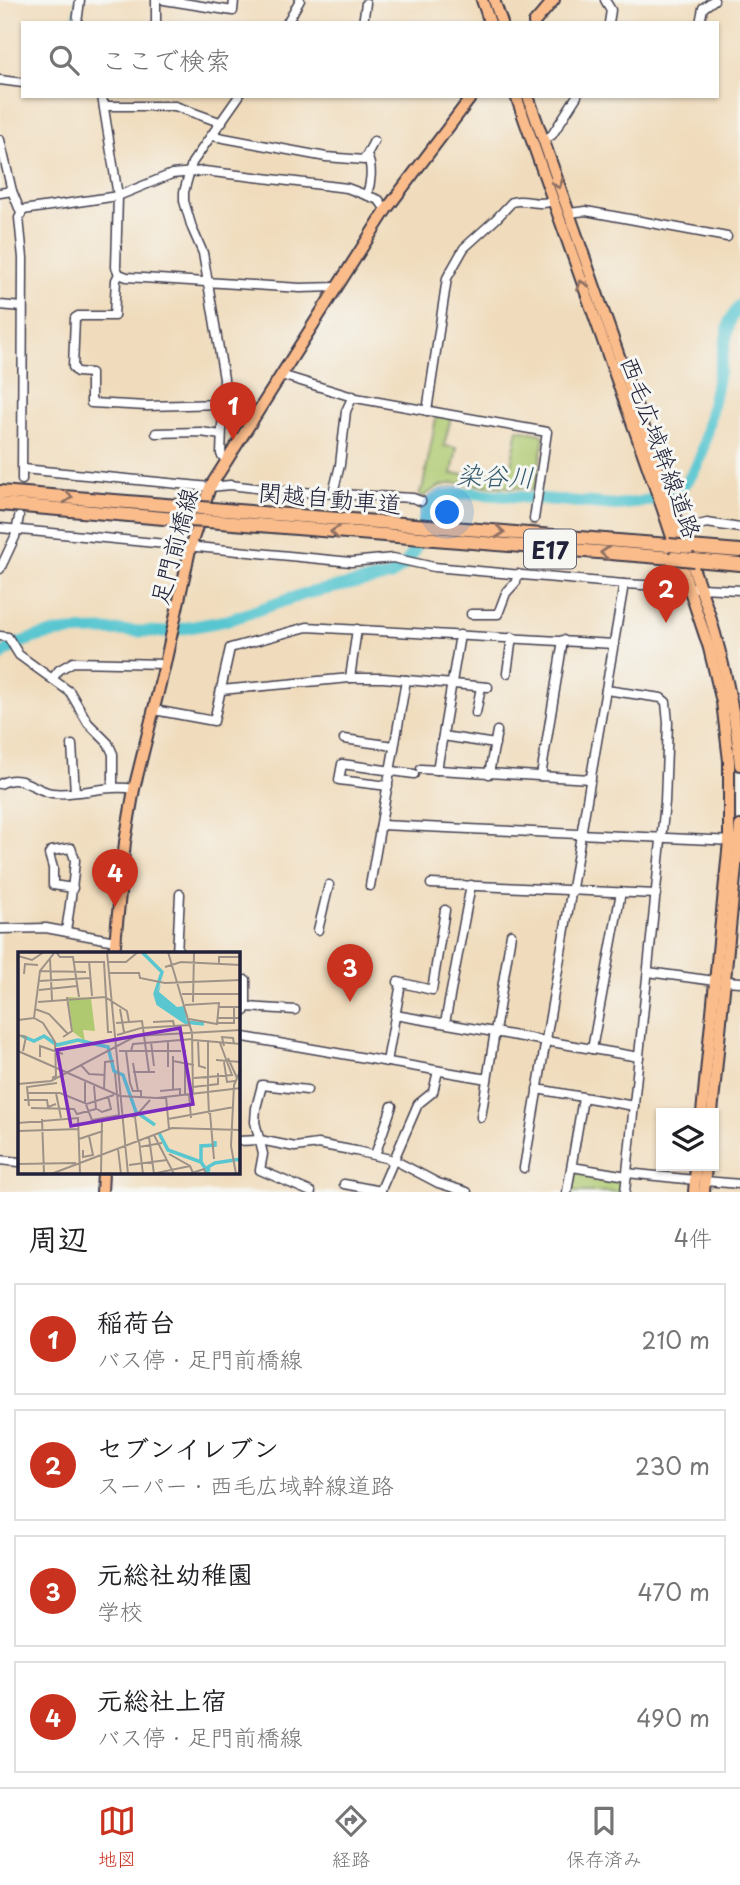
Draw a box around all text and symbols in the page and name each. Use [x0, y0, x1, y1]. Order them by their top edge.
search box [21, 21, 719, 98]
text: ここで検索 [101, 40, 231, 79]
icon: search [45, 41, 83, 79]
one-way arrow [550, 177, 564, 189]
one-way arrow [576, 279, 590, 291]
street label: 西毛広域幹線道路 [612, 351, 712, 543]
pin: 1 [210, 382, 256, 440]
water label: 染谷川 [455, 454, 535, 496]
street label: 関越自動車道 [257, 473, 403, 521]
street label: 足門前橋線 [140, 483, 206, 609]
one-way arrow [63, 489, 74, 504]
your location [430, 495, 464, 529]
one-way arrow [495, 524, 506, 539]
one-way arrow [329, 525, 340, 540]
road number: E17 [524, 530, 576, 568]
one-way arrow [599, 546, 610, 561]
pin: 2 [643, 565, 689, 623]
pin: 4 [92, 849, 138, 907]
pin: 3 [327, 944, 373, 1002]
inset map [18, 952, 240, 1174]
map controls [656, 1108, 719, 1171]
button: layers [656, 1108, 719, 1171]
text: 周辺 [28, 1215, 88, 1260]
text: 4件 [674, 1220, 712, 1255]
text: 稲荷台 [97, 1302, 175, 1341]
text: 1 [48, 1322, 59, 1357]
text: 210 m [642, 1322, 710, 1357]
text: バス停 · 足門前橋線 [97, 1341, 303, 1376]
text: セブンイレブン [97, 1428, 279, 1467]
text: 2 [45, 1448, 61, 1483]
text: 230 m [635, 1448, 710, 1483]
text: スーパー · 西毛広域幹線道路 [97, 1467, 394, 1502]
text: 元総社幼稚園 [97, 1554, 253, 1593]
text: 3 [45, 1574, 61, 1609]
text: 470 m [637, 1574, 710, 1609]
text: 学校 [97, 1593, 143, 1628]
text: 元総社上宿 [97, 1680, 227, 1719]
text: 4 [45, 1700, 61, 1735]
text: 490 m [636, 1700, 710, 1735]
text: バス停 · 足門前橋線 [97, 1719, 303, 1754]
tab: 地図 [98, 1802, 136, 1872]
tab: 経路 [332, 1802, 370, 1872]
tab: 保存済み [566, 1802, 642, 1872]

